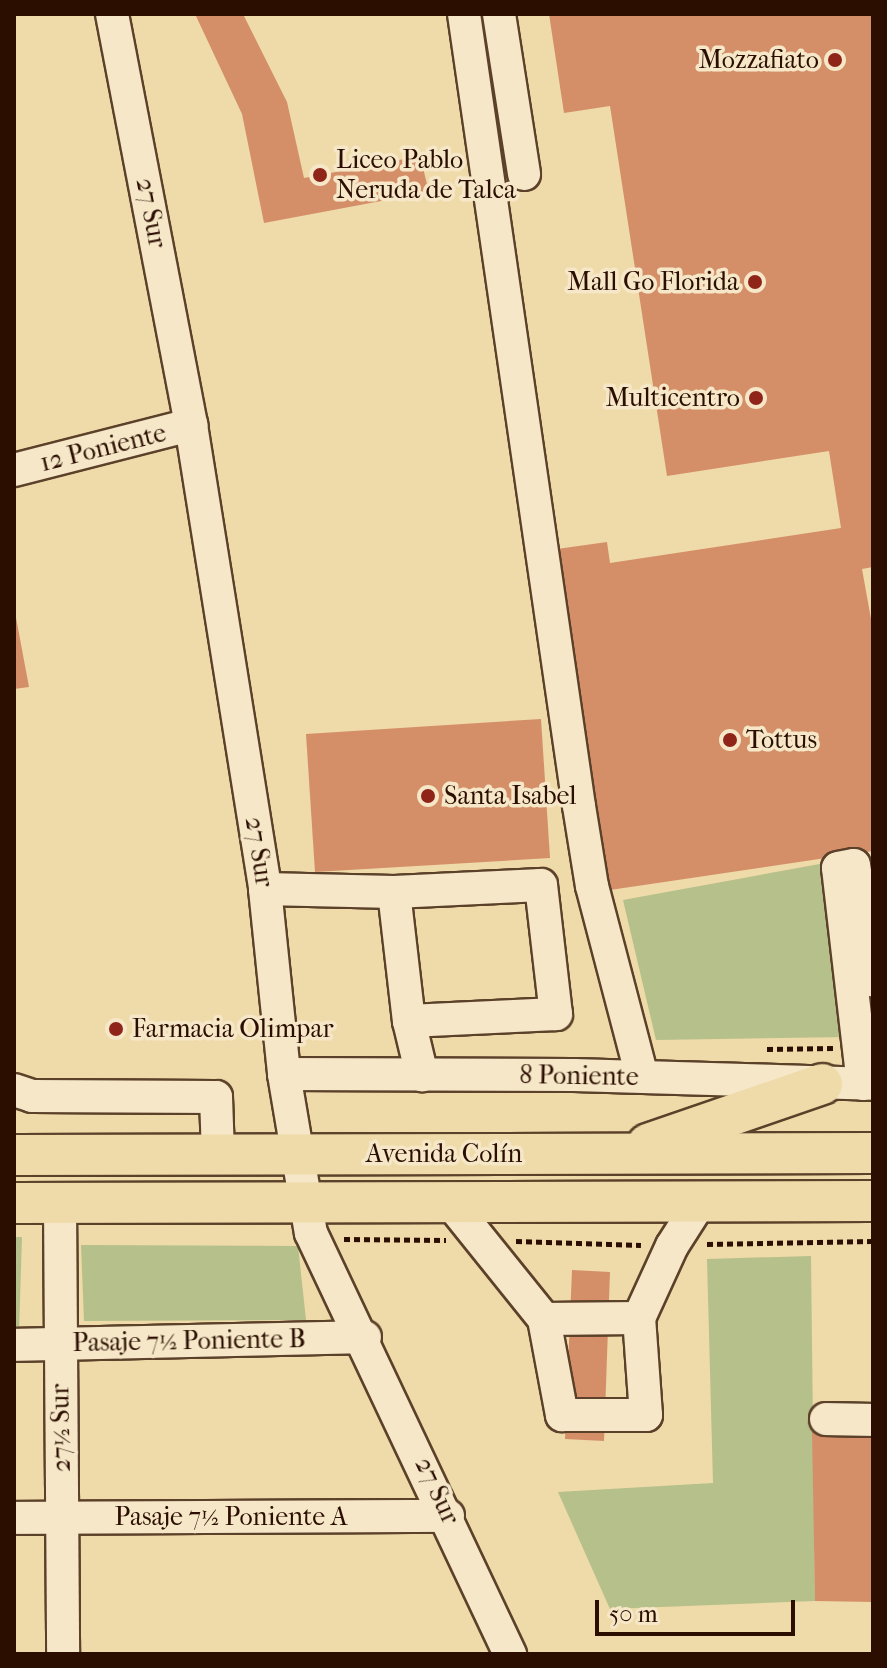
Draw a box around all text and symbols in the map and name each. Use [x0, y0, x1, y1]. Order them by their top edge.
place label: Mozzafiato [698, 44, 819, 76]
marker: Mozzafiato [826, 51, 844, 69]
place label: Liceo Pablo Neruda de Talca [336, 144, 516, 206]
marker: Liceo Pablo Neruda de Talca [311, 166, 329, 184]
street label: 27 Sur [129, 175, 173, 251]
place label: Mall Go Florida [567, 266, 739, 298]
marker: Mall Go Florida [746, 273, 764, 291]
place label: Multicentro [605, 382, 740, 414]
marker: Multicentro [747, 389, 765, 407]
street label: 12 Poniente [37, 417, 169, 479]
place label: Tottus [746, 724, 817, 756]
marker: Tottus [721, 731, 739, 749]
place label: Santa Isabel [444, 780, 577, 812]
marker: Santa Isabel [419, 787, 437, 805]
street label: 27 Sur [238, 815, 280, 889]
place label: Farmacia Olimpar [132, 1013, 334, 1045]
marker: Farmacia Olimpar [107, 1020, 125, 1038]
street label: 8 Poniente [519, 1059, 639, 1093]
street label: Avenida Colín [366, 1138, 522, 1170]
street label: Pasaje 7½ Poniente B [72, 1323, 306, 1359]
street label: 27½ Sur [45, 1384, 77, 1472]
street label: 27 Sur [408, 1452, 466, 1530]
street label: Pasaje 7½ Poniente A [114, 1501, 348, 1533]
scale bar [599, 1584, 799, 1634]
text: 50 m [609, 1600, 658, 1628]

